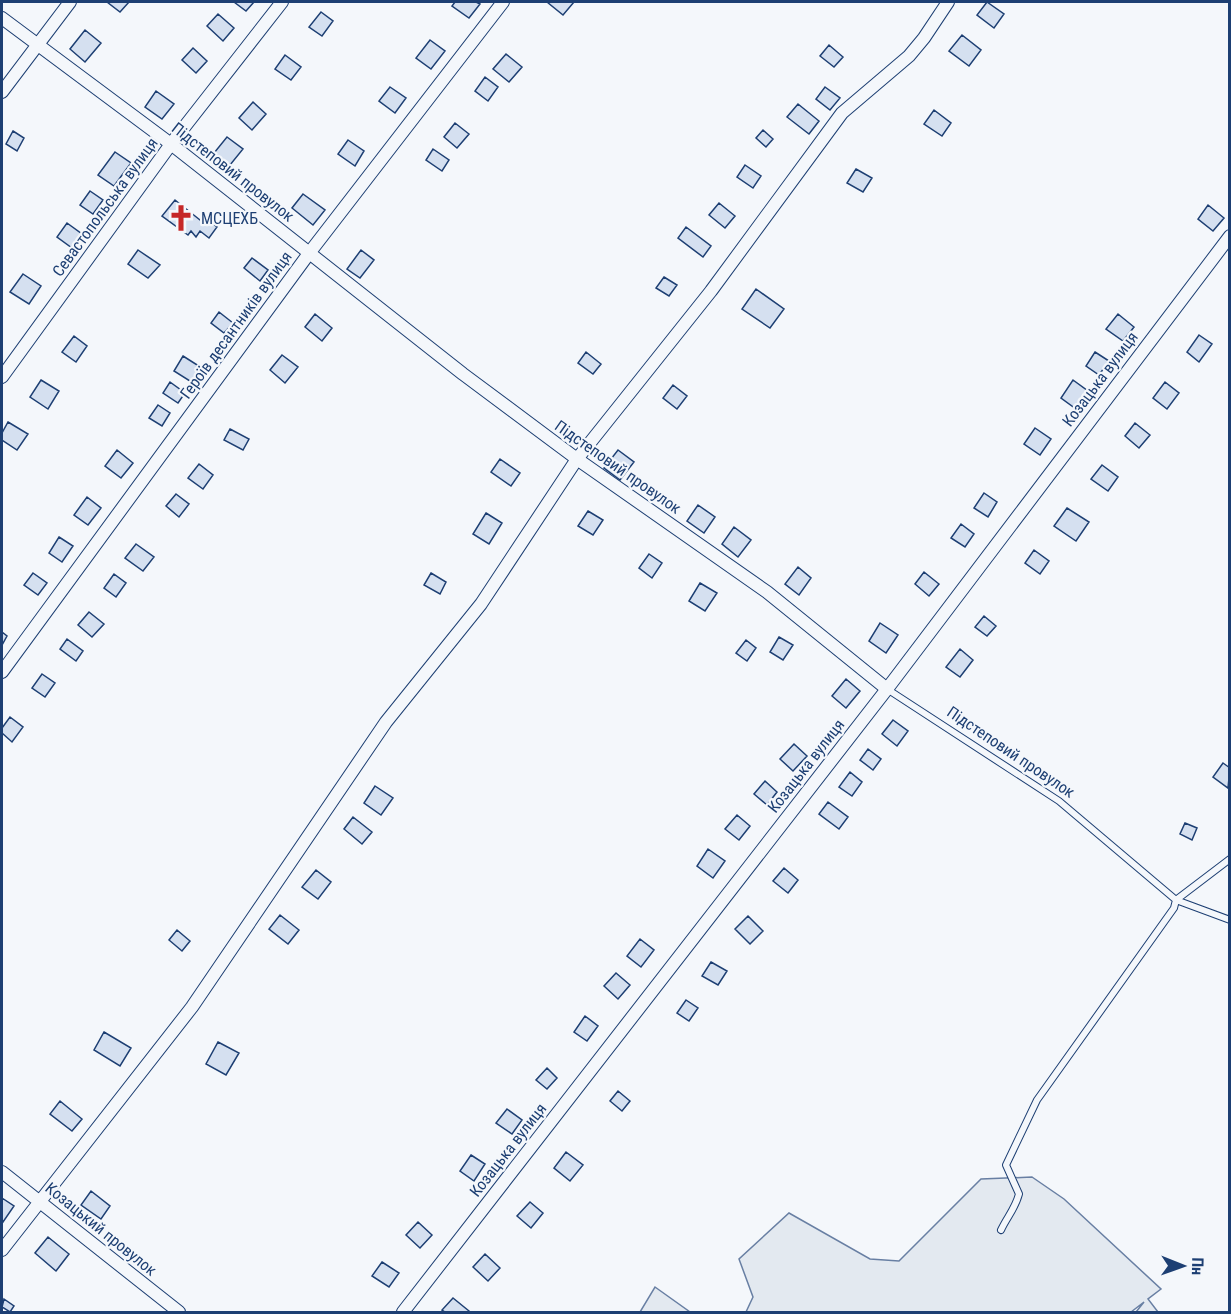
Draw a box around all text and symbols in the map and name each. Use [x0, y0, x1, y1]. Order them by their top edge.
street label: Підстеповий провулок [168, 118, 298, 226]
street label: Севастопольська вулиця [48, 134, 162, 280]
church icon: МСЦЕХБ [166, 203, 196, 233]
place label: МСЦЕХБ [201, 209, 258, 228]
street label: Героїв десантників вулиця [176, 248, 296, 402]
street label: Козацька вулиця [1058, 328, 1142, 430]
street label: Підстеповий провулок [551, 416, 685, 518]
street label: Підстеповий провулок [944, 702, 1079, 802]
street label: Козацька вулиця [764, 715, 848, 817]
street label: Козацька вулиця [466, 1099, 550, 1201]
street label: Козацький провулок [42, 1178, 161, 1280]
north arrow [1153, 1236, 1213, 1296]
text: Пн [1188, 1257, 1207, 1275]

